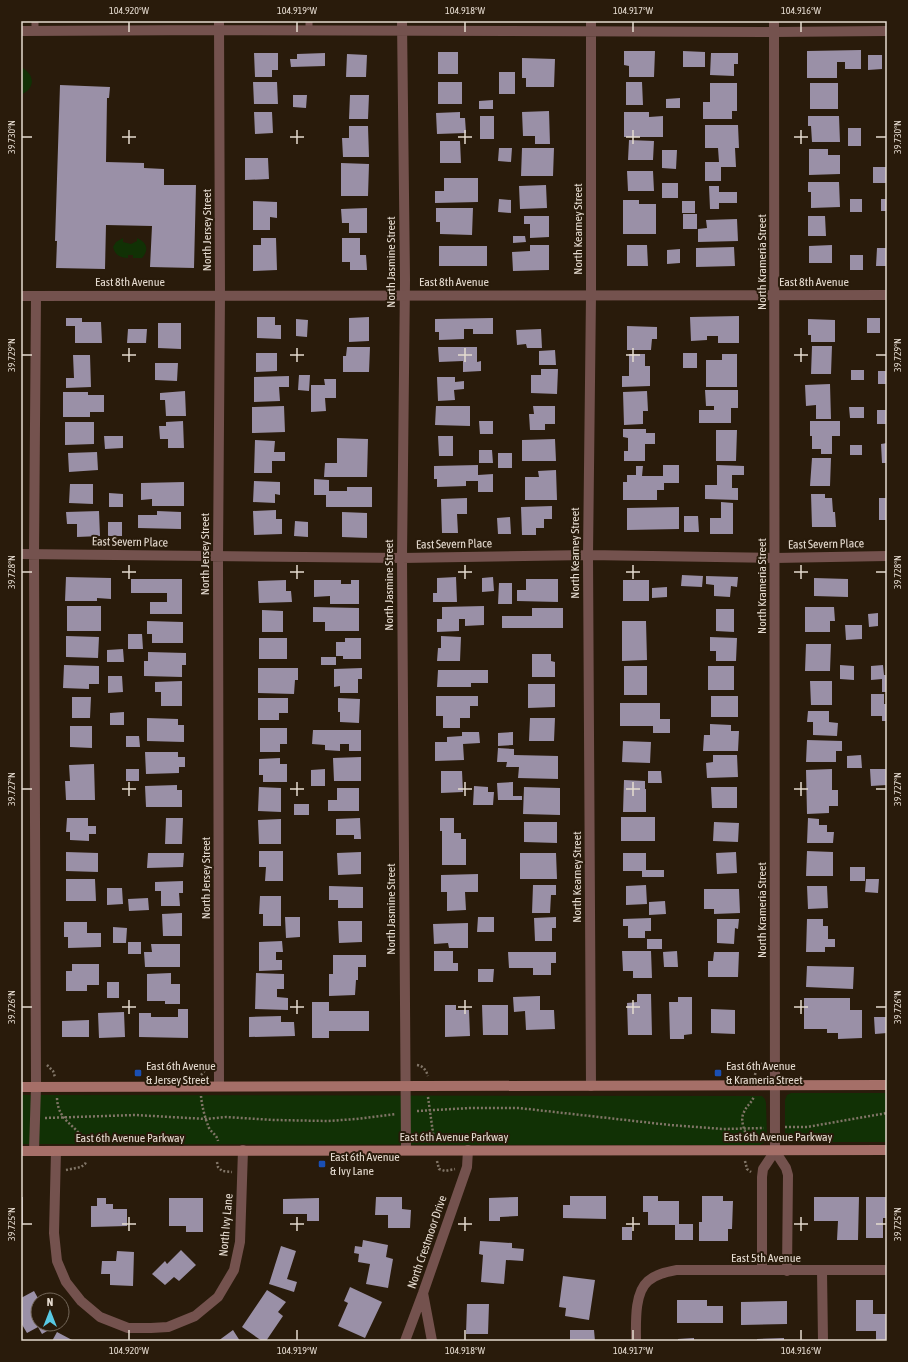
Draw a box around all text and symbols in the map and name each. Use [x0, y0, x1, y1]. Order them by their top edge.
text: 104.920°W [109, 5, 150, 16]
text: 104.919°W [277, 5, 318, 16]
text: 104.918°W [445, 5, 486, 16]
text: 104.917°W [613, 5, 654, 16]
text: 104.916°W [781, 5, 822, 16]
text: 39.730°N [6, 120, 17, 154]
text: 39.730°N [892, 120, 903, 154]
street label: North Kearney Street [571, 183, 585, 275]
street label: North Jersey Street [200, 188, 214, 271]
street label: North Krameria Street [755, 214, 769, 310]
street label: North Jasmine Street [384, 216, 398, 308]
street label: East 8th Avenue [95, 275, 165, 289]
street label: East 8th Avenue [419, 275, 489, 289]
street label: East 8th Avenue [779, 275, 849, 289]
text: 39.729°N [6, 338, 17, 372]
text: 39.729°N [892, 338, 903, 372]
street label: North Kearney Street [568, 507, 582, 599]
street label: North Jersey Street [198, 512, 212, 595]
street label: East Severn Place [92, 534, 168, 550]
street label: East Severn Place [416, 536, 492, 552]
street label: East Severn Place [788, 536, 864, 552]
street label: North Krameria Street [755, 538, 769, 634]
street label: North Jasmine Street [382, 539, 396, 631]
text: 39.728°N [6, 555, 17, 589]
text: 39.728°N [892, 555, 903, 589]
text: 39.727°N [6, 772, 17, 806]
text: 39.727°N [892, 772, 903, 806]
street label: North Kearney Street [570, 831, 584, 923]
street label: North Jersey Street [199, 836, 213, 919]
street label: North Krameria Street [755, 862, 769, 958]
street label: North Jasmine Street [384, 863, 398, 955]
text: 39.726°N [6, 990, 17, 1024]
text: 39.726°N [892, 990, 903, 1024]
place label: East 6th Avenue & Jersey Street [146, 1059, 216, 1087]
place label: East 6th Avenue & Krameria Street [726, 1059, 803, 1087]
marker: East 6th Avenue & Jersey Street [133, 1068, 143, 1078]
marker: East 6th Avenue & Krameria Street [713, 1068, 723, 1078]
street label: East 6th Avenue Parkway [399, 1130, 509, 1144]
street label: East 6th Avenue Parkway [723, 1130, 833, 1144]
street label: East 6th Avenue Parkway [75, 1131, 185, 1145]
place label: East 6th Avenue & Ivy Lane [330, 1150, 400, 1178]
marker: East 6th Avenue & Ivy Lane [317, 1159, 327, 1169]
street label: North Ivy Lane [216, 1193, 236, 1257]
street label: North Crestmoor Drive [405, 1194, 449, 1290]
text: 39.725°N [6, 1207, 17, 1241]
text: 39.725°N [892, 1207, 903, 1241]
street label: East 5th Avenue [731, 1251, 801, 1265]
north arrow [30, 1292, 70, 1332]
text: N [47, 1296, 53, 1308]
text: 104.920°W [109, 1345, 150, 1356]
text: 104.919°W [277, 1345, 318, 1356]
text: 104.918°W [445, 1345, 486, 1356]
text: 104.917°W [613, 1345, 654, 1356]
text: 104.916°W [781, 1345, 822, 1356]

